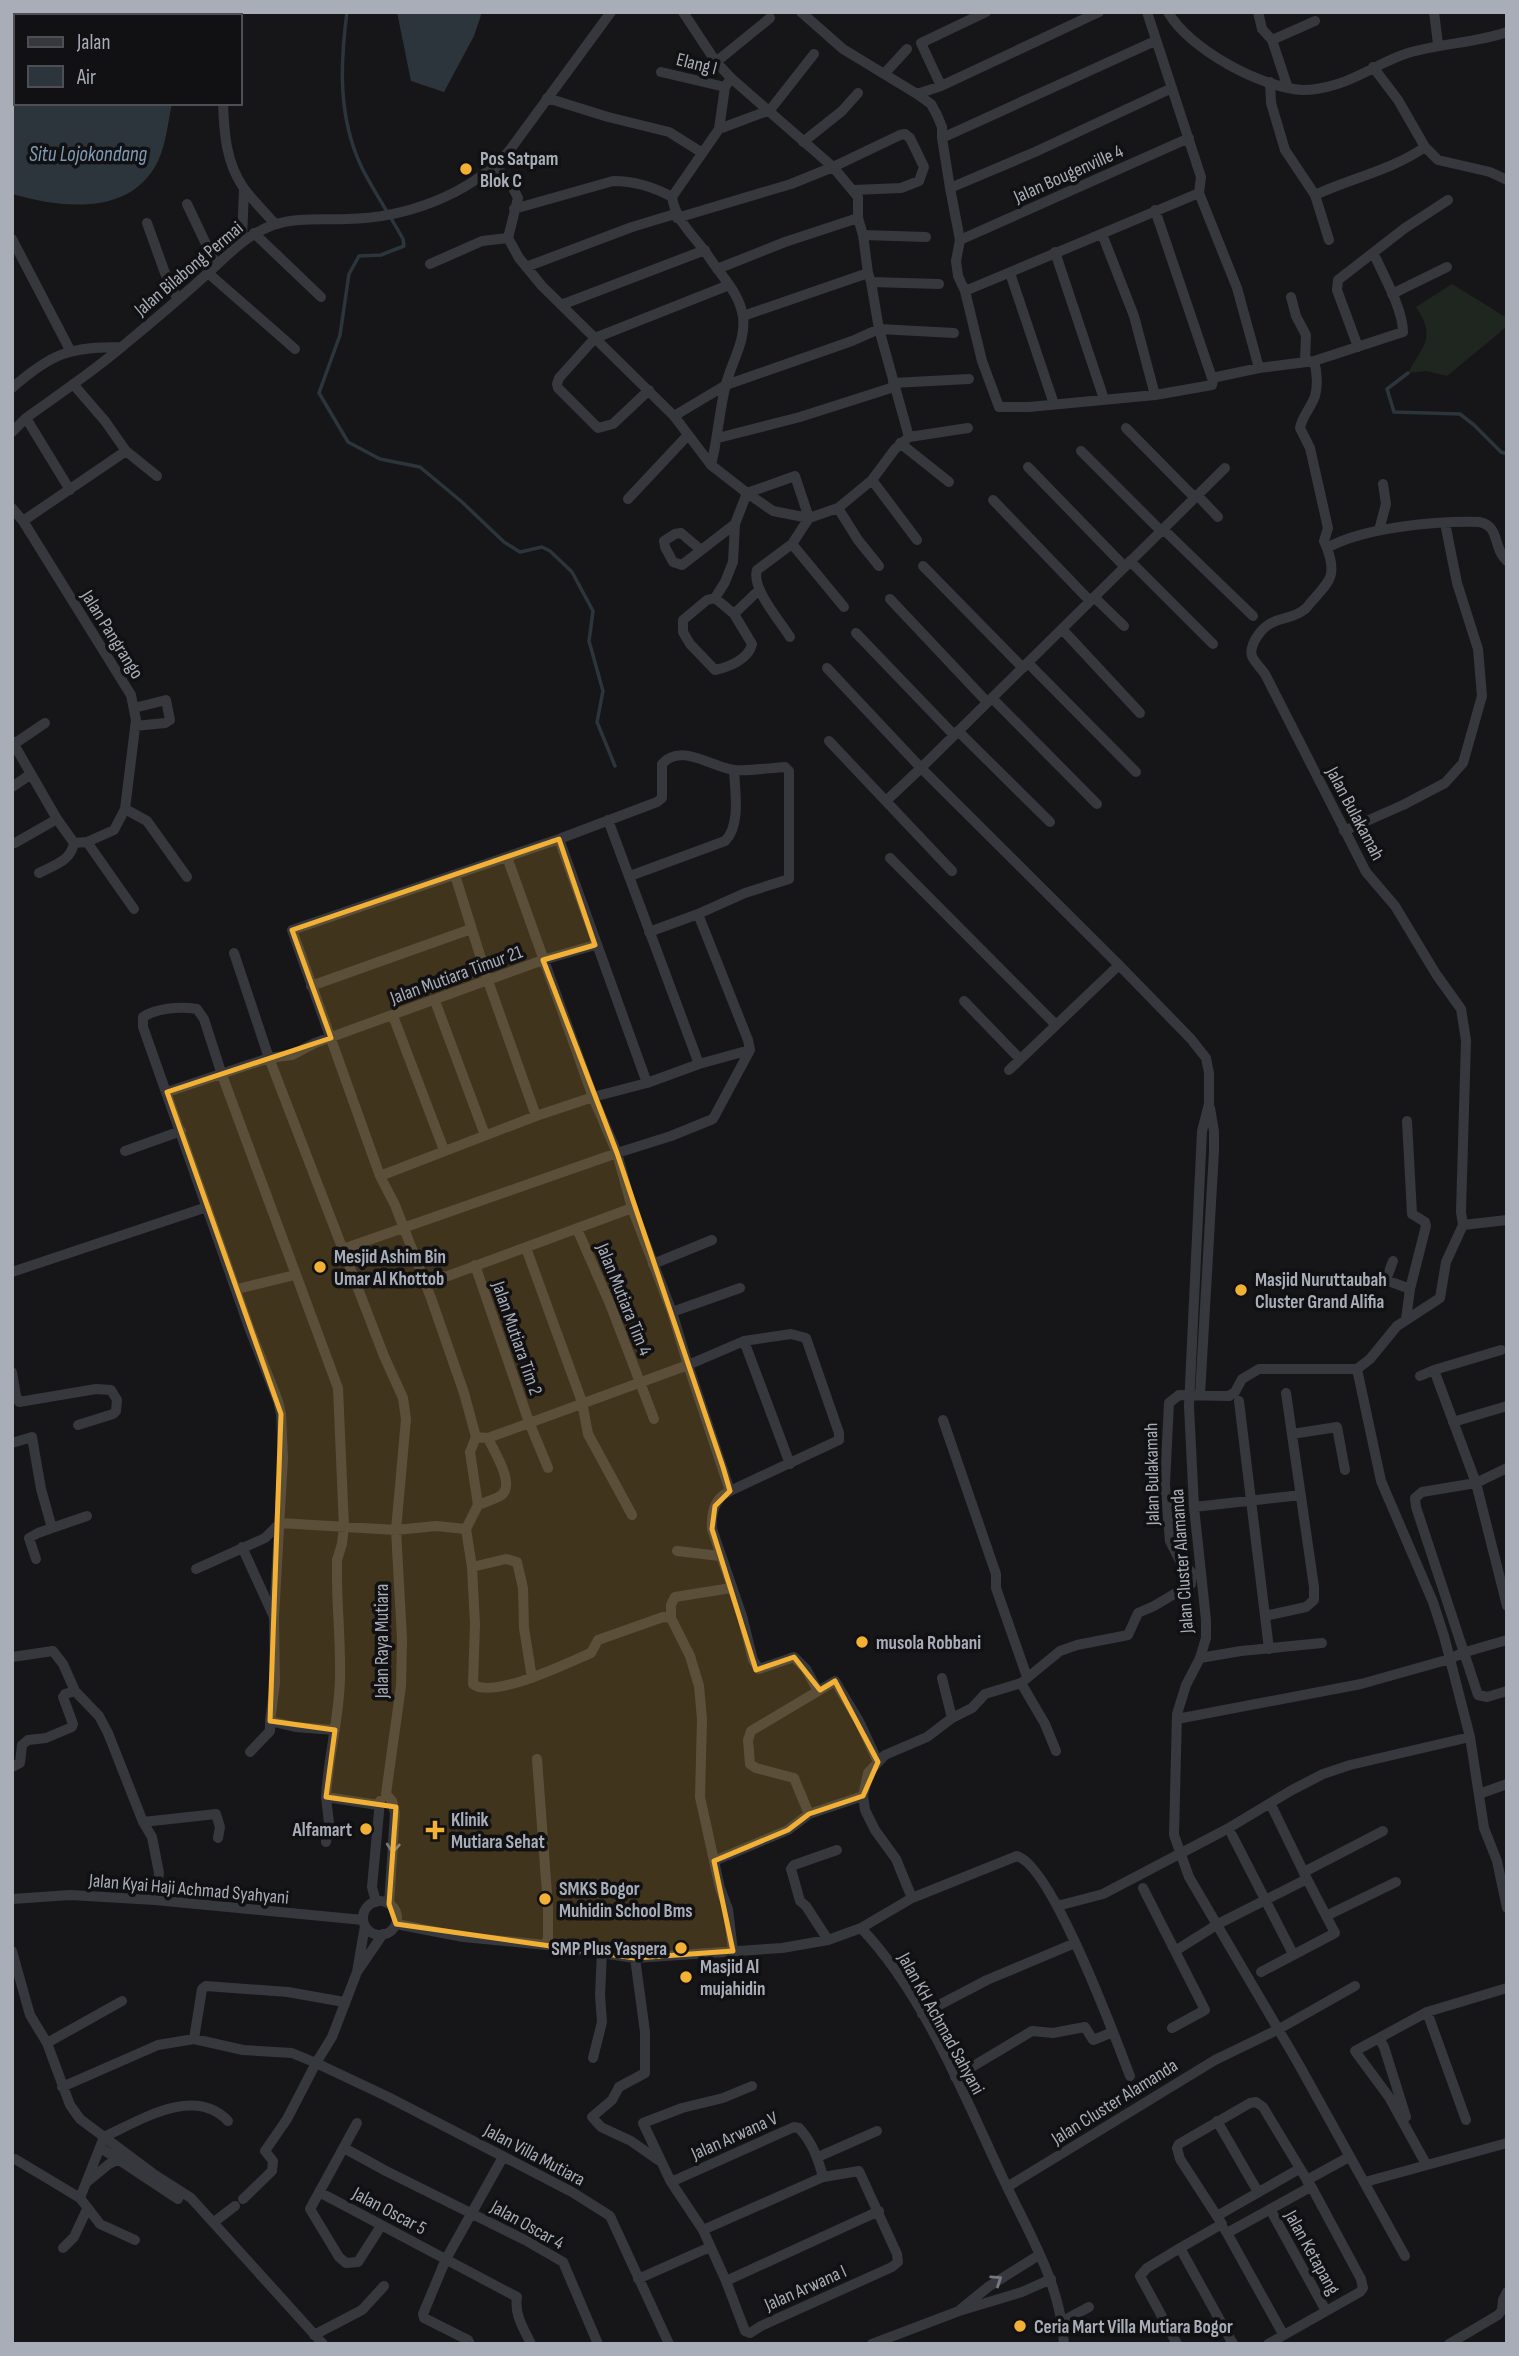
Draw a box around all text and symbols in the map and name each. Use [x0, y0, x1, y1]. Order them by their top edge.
legend [14, 14, 242, 105]
text: Jalan [76, 30, 110, 55]
street label: Elang I [674, 48, 719, 81]
text: Air [76, 65, 96, 90]
street label: Jalan Bougenville 4 [1009, 140, 1127, 209]
water label: Situ Lojokondang [29, 142, 148, 167]
place label: Pos Satpam Blok C [480, 148, 558, 193]
marker: Pos Satpam Blok C [458, 161, 474, 177]
street label: Jalan Bilabong Permai [129, 217, 248, 322]
street label: Jalan Pangrango [75, 585, 148, 683]
street label: Jalan Bulakamah [1320, 762, 1389, 864]
street label: Jalan Mutiara Timur 21 [386, 941, 526, 1010]
street label: Jalan Mutiara Tim 4 [590, 1239, 657, 1359]
place label: Mesjid Ashim Bin Umar Al Khottob [334, 1246, 446, 1291]
marker: Mesjid Ashim Bin Umar Al Khottob [312, 1259, 328, 1275]
place label: Masjid Nuruttaubah Cluster Grand Alifia [1255, 1269, 1387, 1314]
street label: Jalan Mutiara Tim 2 [486, 1278, 547, 1398]
marker: Masjid Nuruttaubah Cluster Grand Alifia [1233, 1282, 1249, 1298]
street label: Jalan Bulakamah [1140, 1422, 1165, 1527]
street label: Jalan Cluster Alamanda [1166, 1488, 1199, 1635]
street label: Jalan Raya Mutiara [371, 1584, 394, 1699]
place label: musola Robbani [876, 1632, 981, 1655]
marker: musola Robbani [854, 1634, 870, 1650]
place label: Klinik Mutiara Sehat [451, 1809, 545, 1854]
place label: Alfamart [292, 1819, 352, 1842]
marker: Klinik Mutiara Sehat [425, 1820, 445, 1840]
marker: Alfamart [358, 1821, 374, 1837]
one-way arrow [386, 1842, 401, 1853]
street label: Jalan Kyai Haji Achmad Syahyani [87, 1869, 290, 1910]
place label: SMKS Bogor Muhidin School Bms [559, 1878, 693, 1923]
marker: SMKS Bogor Muhidin School Bms [537, 1891, 553, 1907]
place label: SMP Plus Yaspera [551, 1938, 667, 1961]
marker: SMP Plus Yaspera [673, 1940, 689, 1956]
street label: Jalan KH Achmad Sahyani [892, 1948, 989, 2099]
place label: Masjid Al mujahidin [700, 1956, 765, 2001]
marker: Masjid Al mujahidin [678, 1969, 694, 1985]
street label: Jalan Cluster Alamanda [1047, 2054, 1182, 2151]
street label: Jalan Arwana V [687, 2107, 782, 2166]
street label: Jalan Villa Mutiara [479, 2119, 589, 2192]
street label: Jalan Oscar 5 [348, 2182, 430, 2240]
street label: Jalan Oscar 4 [486, 2195, 568, 2255]
street label: Jalan Ketapang [1279, 2206, 1344, 2299]
street label: Jalan Arwana I [760, 2260, 850, 2317]
one-way arrow [990, 2276, 1003, 2289]
place label: Ceria Mart Villa Mutiara Bogor [1034, 2316, 1233, 2339]
marker: Ceria Mart Villa Mutiara Bogor [1012, 2318, 1028, 2334]

